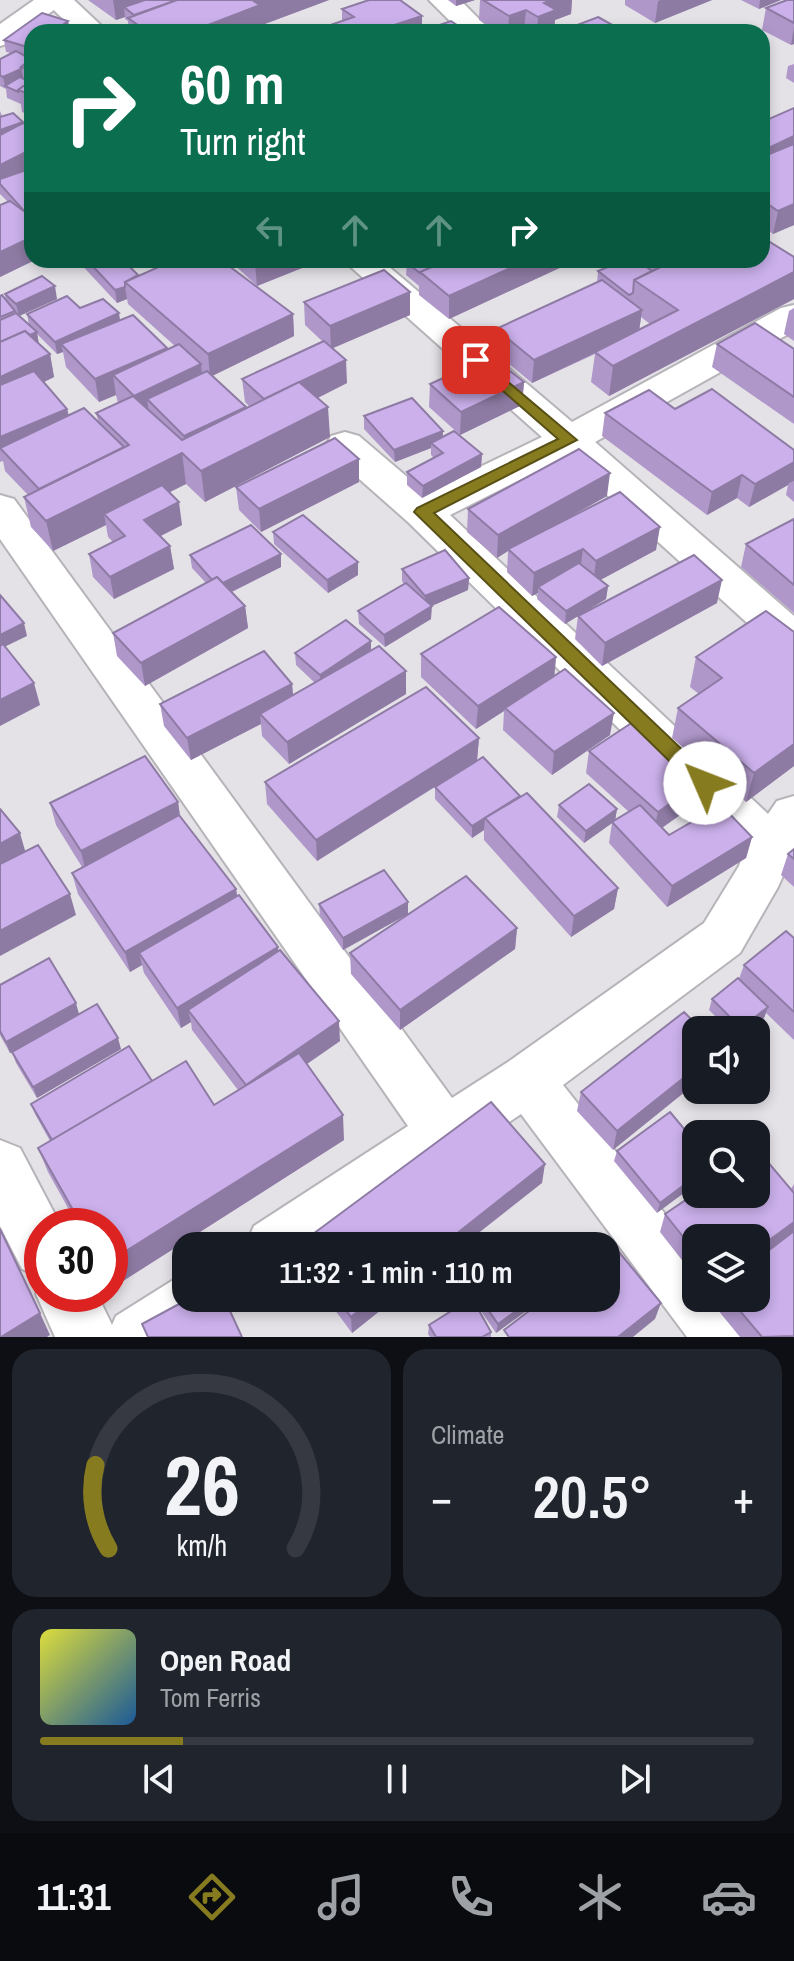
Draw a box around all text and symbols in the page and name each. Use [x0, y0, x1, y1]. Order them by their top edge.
text: 60 m [180, 46, 285, 121]
icon: right [48, 56, 152, 160]
text: Turn right [180, 118, 305, 166]
icon: left [249, 208, 293, 252]
icon: ahead [333, 208, 377, 252]
icon: ahead [417, 208, 461, 252]
icon: right [501, 208, 545, 252]
pin [442, 326, 510, 394]
icon: arrive [454, 338, 498, 382]
position arrow [663, 741, 747, 825]
map controls [682, 1016, 770, 1312]
button: sound [682, 1016, 770, 1104]
button: search [682, 1120, 770, 1208]
speed limit sign: 30 [24, 1208, 128, 1312]
button: layers [682, 1224, 770, 1312]
text: 11:32 · 1 min · 110 m [279, 1252, 513, 1292]
text: Climate [431, 1417, 504, 1452]
text: 26 [164, 1429, 239, 1541]
text: 20.5° [533, 1456, 652, 1537]
text: − [431, 1467, 452, 1527]
text: + [733, 1467, 754, 1527]
text: km/h [176, 1526, 227, 1565]
text: Open Road [160, 1640, 291, 1680]
text: Tom Ferris [160, 1680, 261, 1715]
icon: previous [137, 1757, 181, 1801]
icon: pause [375, 1757, 419, 1801]
icon: next [613, 1757, 657, 1801]
icon: directions [184, 1869, 240, 1925]
icon: music [313, 1869, 369, 1925]
icon: phone [443, 1869, 499, 1925]
icon: climate [572, 1869, 628, 1925]
icon: car [701, 1869, 757, 1925]
text: 11:31 [37, 1873, 111, 1921]

